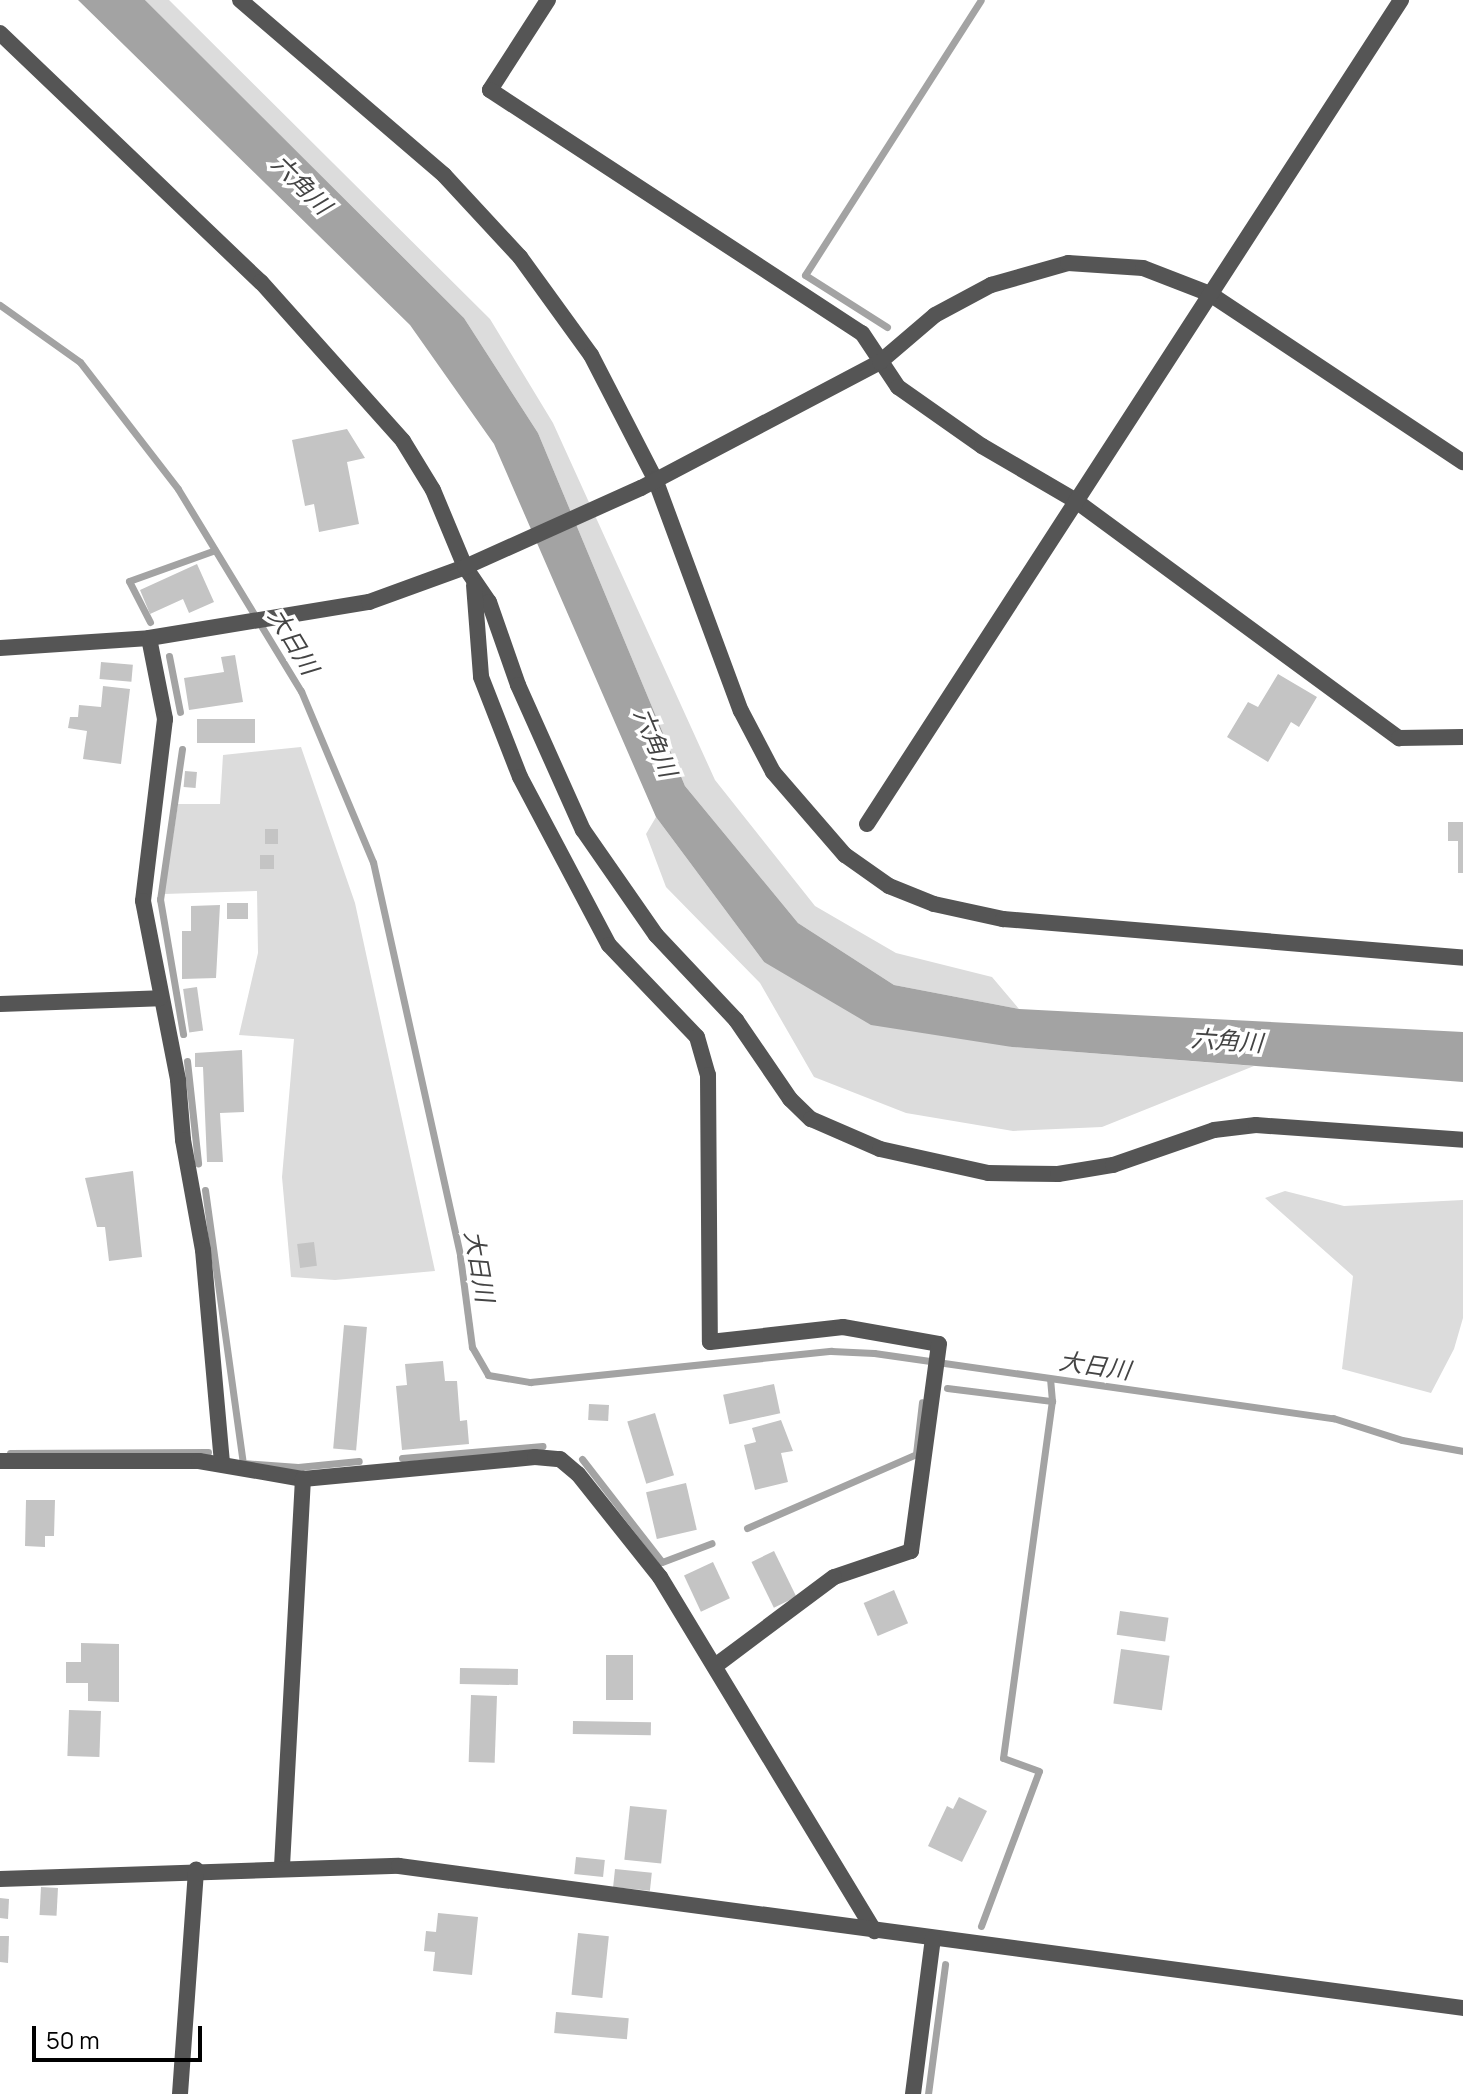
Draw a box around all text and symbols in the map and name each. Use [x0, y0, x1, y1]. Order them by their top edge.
water label: 六角川 [266, 148, 338, 220]
water label: 大日川 [263, 603, 325, 679]
water label: 六角川 [629, 703, 683, 781]
water label: 六角川 [1190, 1023, 1264, 1057]
water label: 大日川 [460, 1228, 500, 1304]
water label: 大日川 [1057, 1346, 1133, 1384]
scale bar [36, 2010, 206, 2060]
text: 50 m [46, 2023, 100, 2056]

